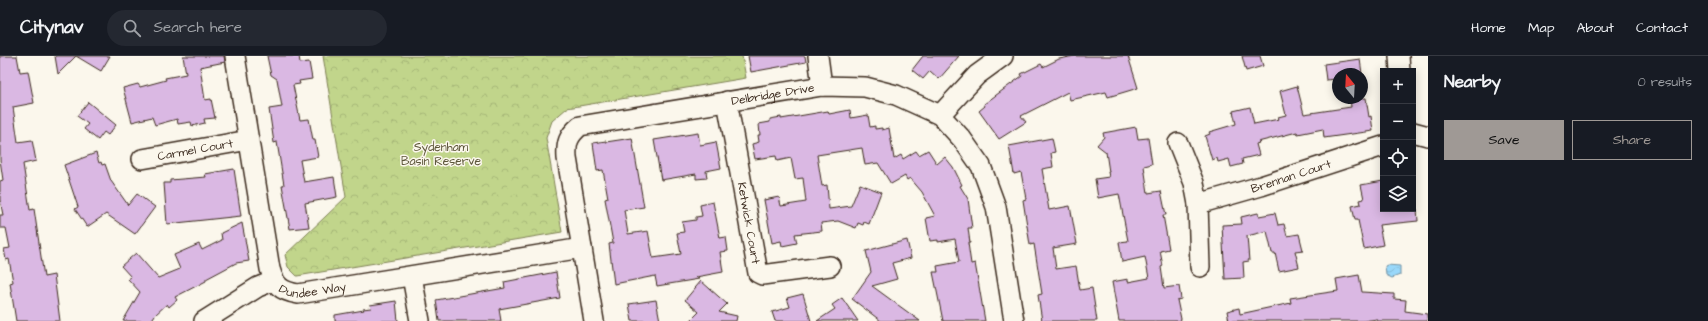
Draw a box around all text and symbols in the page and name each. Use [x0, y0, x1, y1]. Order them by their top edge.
search box [107, 10, 387, 46]
text: Citynav [20, 14, 83, 41]
icon: search [121, 17, 143, 39]
text: Search here [153, 17, 242, 38]
text: Home [1471, 18, 1506, 38]
text: Map [1528, 18, 1554, 38]
text: About [1576, 18, 1614, 38]
text: Contact [1636, 18, 1688, 38]
north arrow [1332, 68, 1368, 104]
map controls [1380, 68, 1416, 212]
button: + [1380, 68, 1416, 104]
text: Nearby [1444, 70, 1501, 94]
text: 0 results [1637, 73, 1692, 91]
street label: Delbridge Drive [730, 79, 816, 110]
button: − [1380, 104, 1416, 140]
button: Save [1444, 120, 1564, 160]
button: Share [1572, 120, 1692, 160]
street label: Carmel Court [156, 135, 235, 165]
park label: Sydenham Basin Reserve [401, 139, 482, 170]
button: locate [1380, 140, 1416, 176]
street label: Brennan Court [1249, 156, 1333, 197]
button: layers [1380, 176, 1416, 212]
street label: Ketwick Court [733, 181, 764, 265]
street label: Dundee Way [275, 278, 348, 303]

